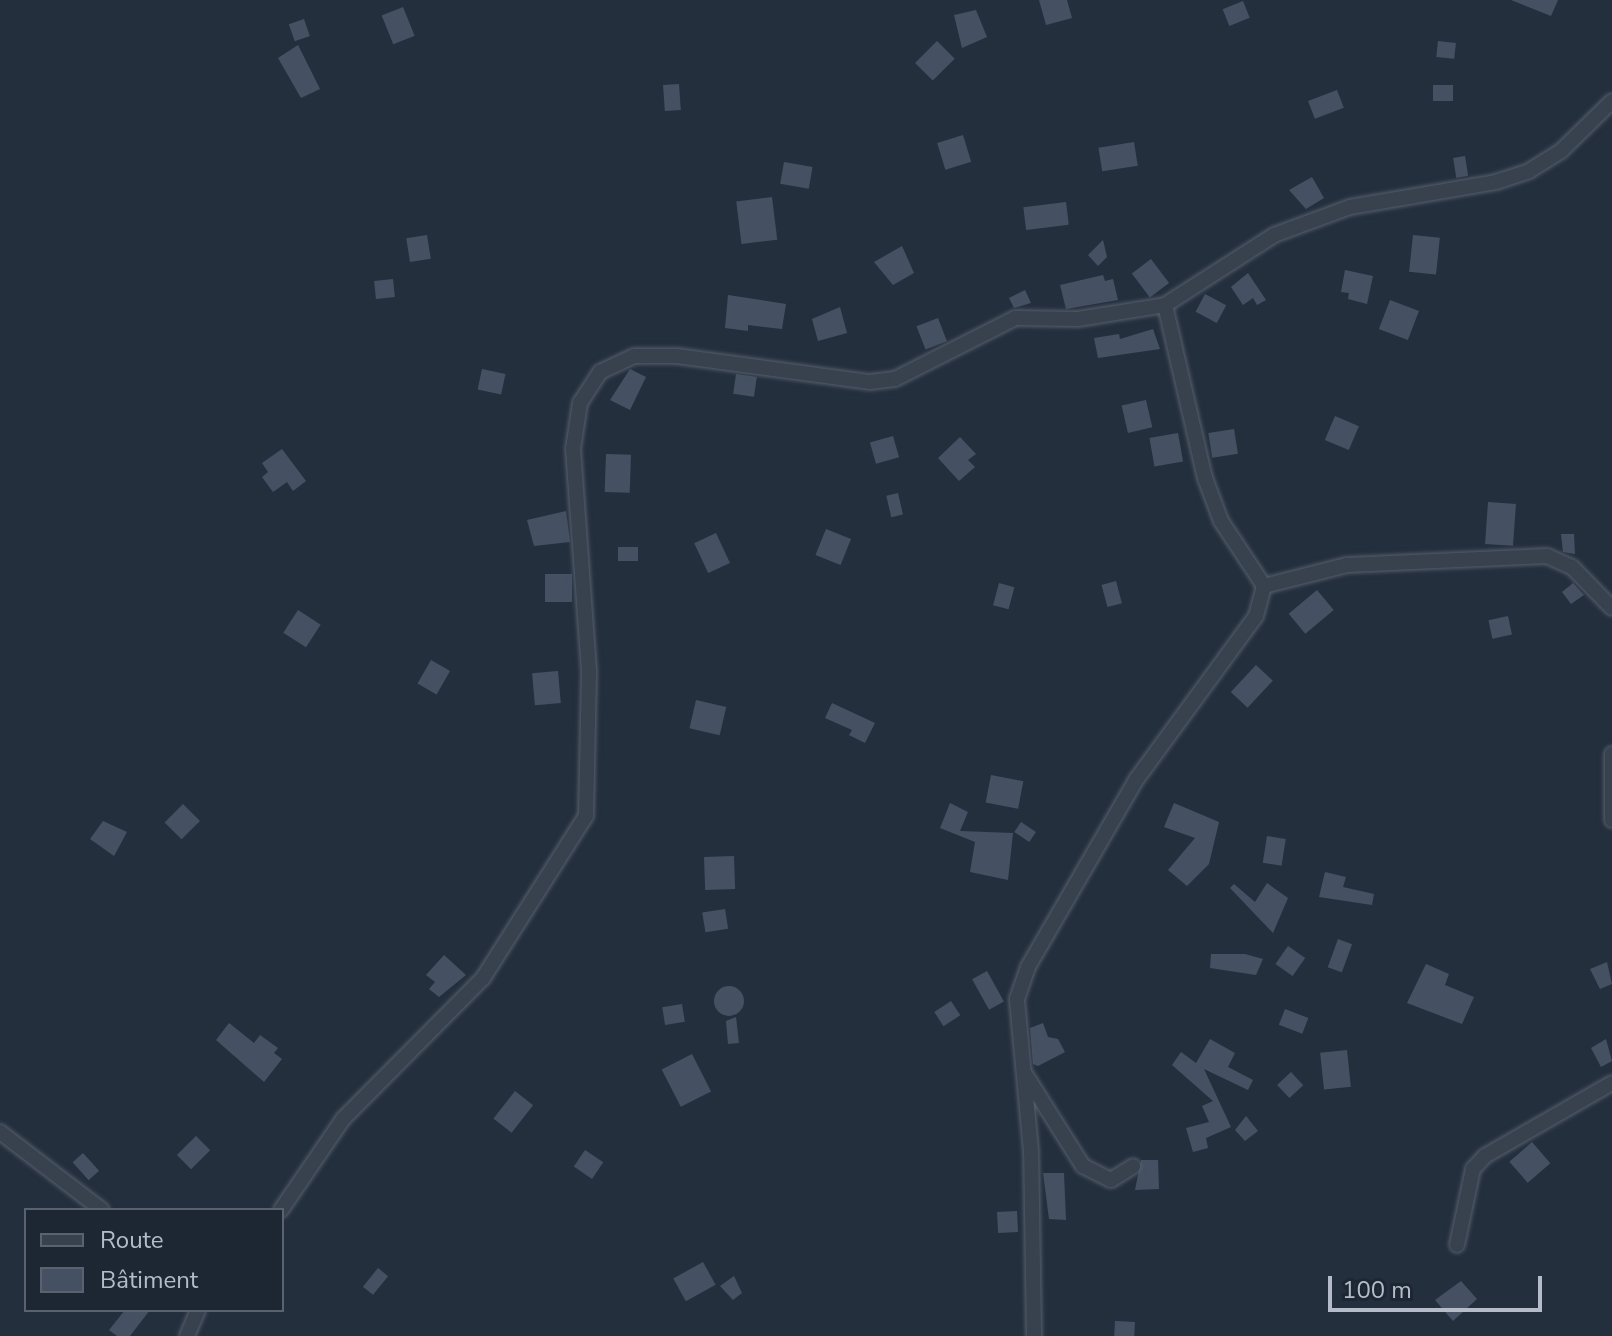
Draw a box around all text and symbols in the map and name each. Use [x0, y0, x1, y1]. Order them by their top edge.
legend [24, 1208, 284, 1312]
text: Route [100, 1224, 164, 1256]
scale bar [1332, 1260, 1546, 1310]
text: Bâtiment [100, 1264, 198, 1296]
text: 100 m [1342, 1274, 1412, 1306]

